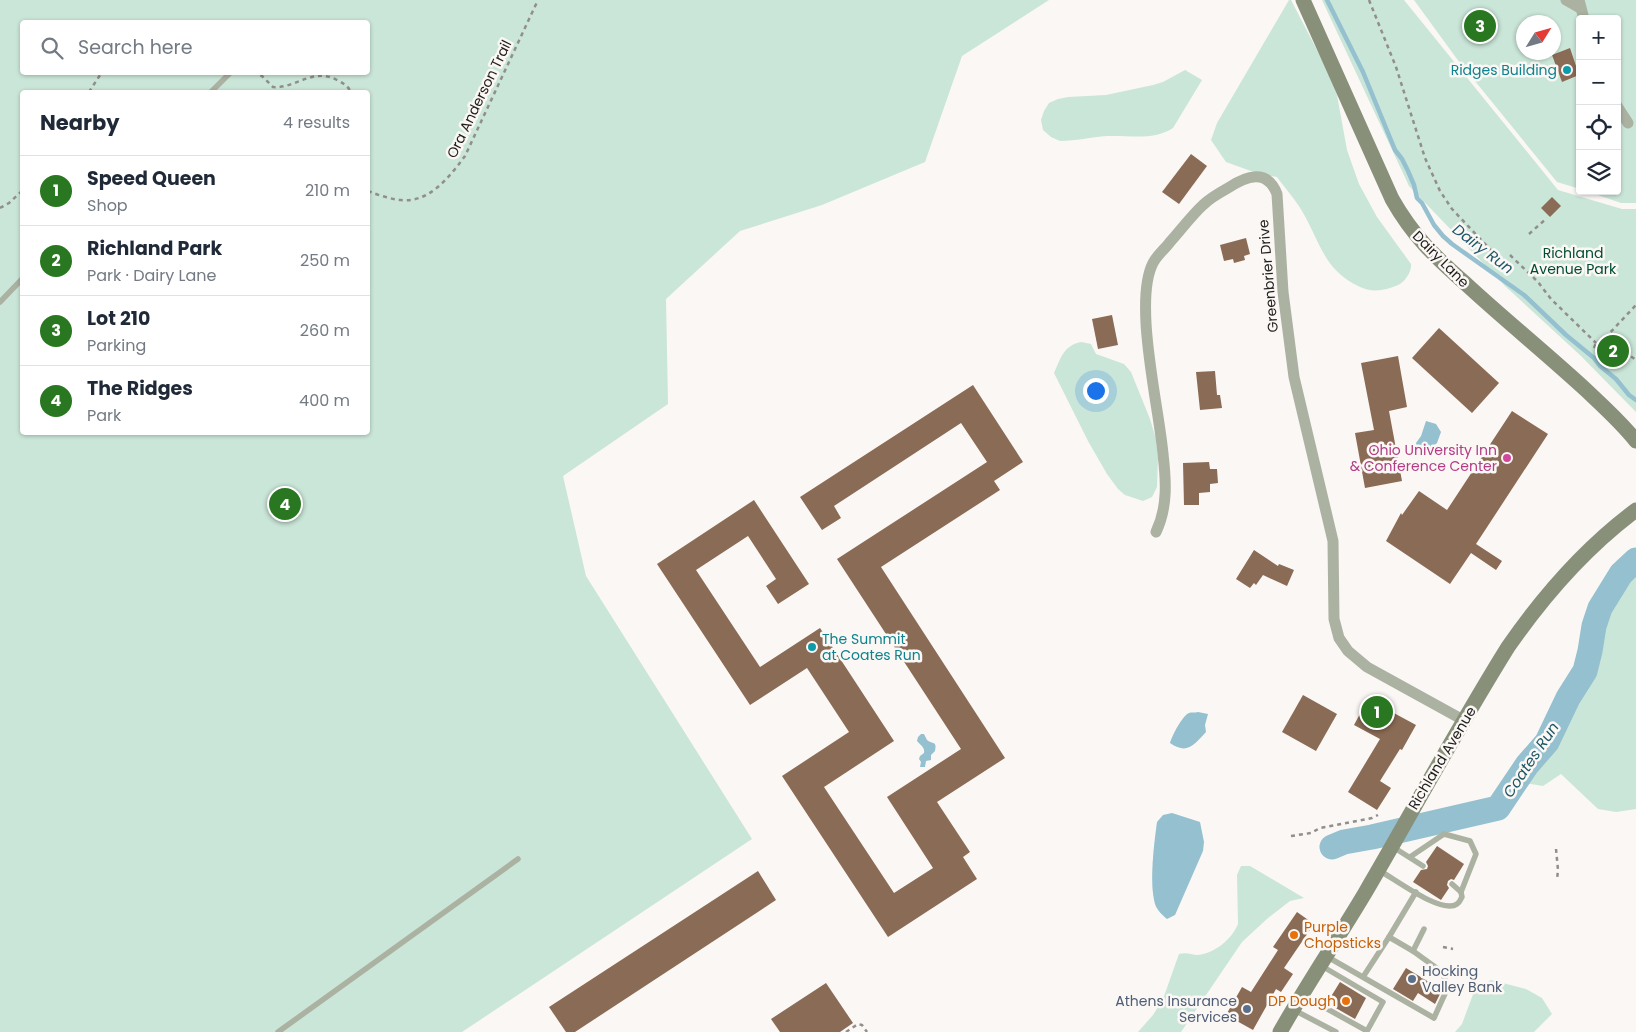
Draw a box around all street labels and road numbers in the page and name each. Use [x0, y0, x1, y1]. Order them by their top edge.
street label: Ora Anderson Trail [442, 37, 516, 161]
street label: Greenbrier Drive [1253, 218, 1283, 333]
street label: Dairy Lane [1408, 226, 1474, 292]
street label: Richland Avenue [1403, 702, 1481, 813]

